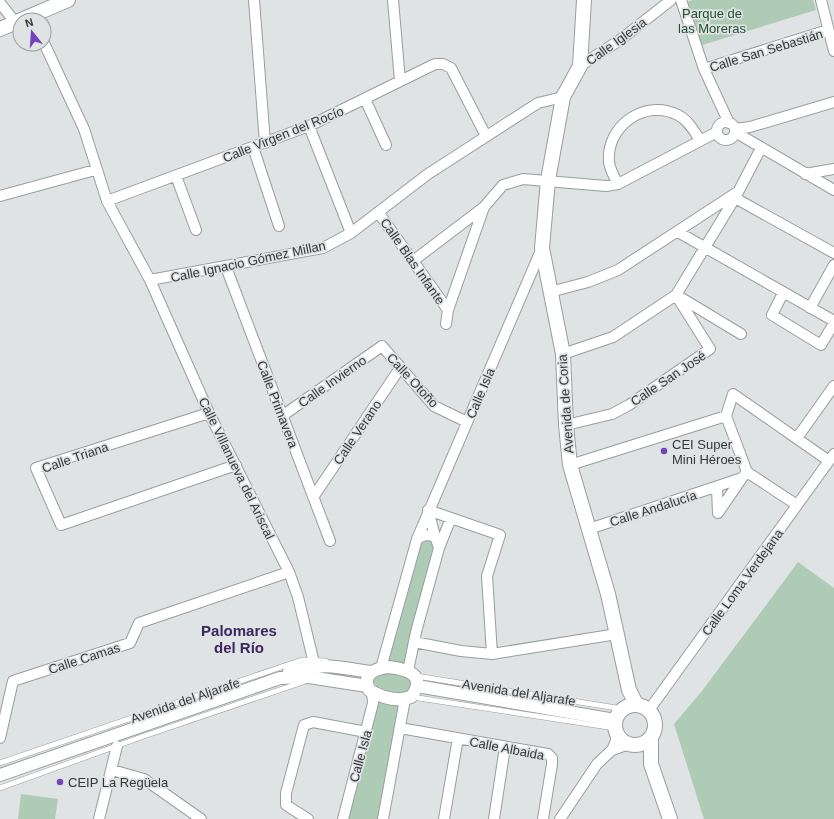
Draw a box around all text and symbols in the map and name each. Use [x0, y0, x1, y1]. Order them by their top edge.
park label: Parque de las Moreras [678, 6, 746, 36]
north arrow [12, 12, 52, 52]
street label: Calle Iglesia [583, 14, 650, 68]
text: N [24, 16, 35, 29]
street label: Calle San Sebastián [708, 26, 825, 75]
street label: Calle Virgen del Rocío [221, 103, 346, 166]
street label: Calle Blas Infante [377, 215, 448, 307]
street label: Calle Ignacio Gómez Millan [169, 238, 327, 285]
street label: Calle San José [628, 348, 709, 409]
street label: Calle Otoño [384, 350, 442, 411]
street label: Calle Invierno [295, 352, 369, 410]
street label: Avenida de Coria [554, 353, 576, 454]
street label: Calle Primavera [254, 358, 301, 451]
street label: Calle Isla [463, 365, 498, 421]
street label: Calle Villanueva del Ariscal [196, 395, 277, 542]
street label: Calle Verano [330, 397, 384, 467]
place label: CEI Super Mini Héroes [672, 437, 742, 467]
street label: Calle Triana [40, 439, 111, 476]
marker: CEI Super Mini Héroes [659, 446, 669, 456]
street label: Calle Andalucía [608, 487, 699, 530]
street label: Calle Loma Verdejana [699, 526, 787, 638]
district label: Palomares del Río [201, 622, 277, 656]
street label: Calle Camas [46, 640, 122, 677]
street label: Avenida del Aljarafe [129, 675, 242, 726]
street label: Avenida del Aljarafe [461, 676, 577, 709]
street label: Calle Isla [346, 728, 375, 784]
street label: Calle Albaida [468, 734, 546, 763]
place label: CEIP La Regüela [68, 775, 169, 790]
marker: CEIP La Regüela [55, 777, 65, 787]

